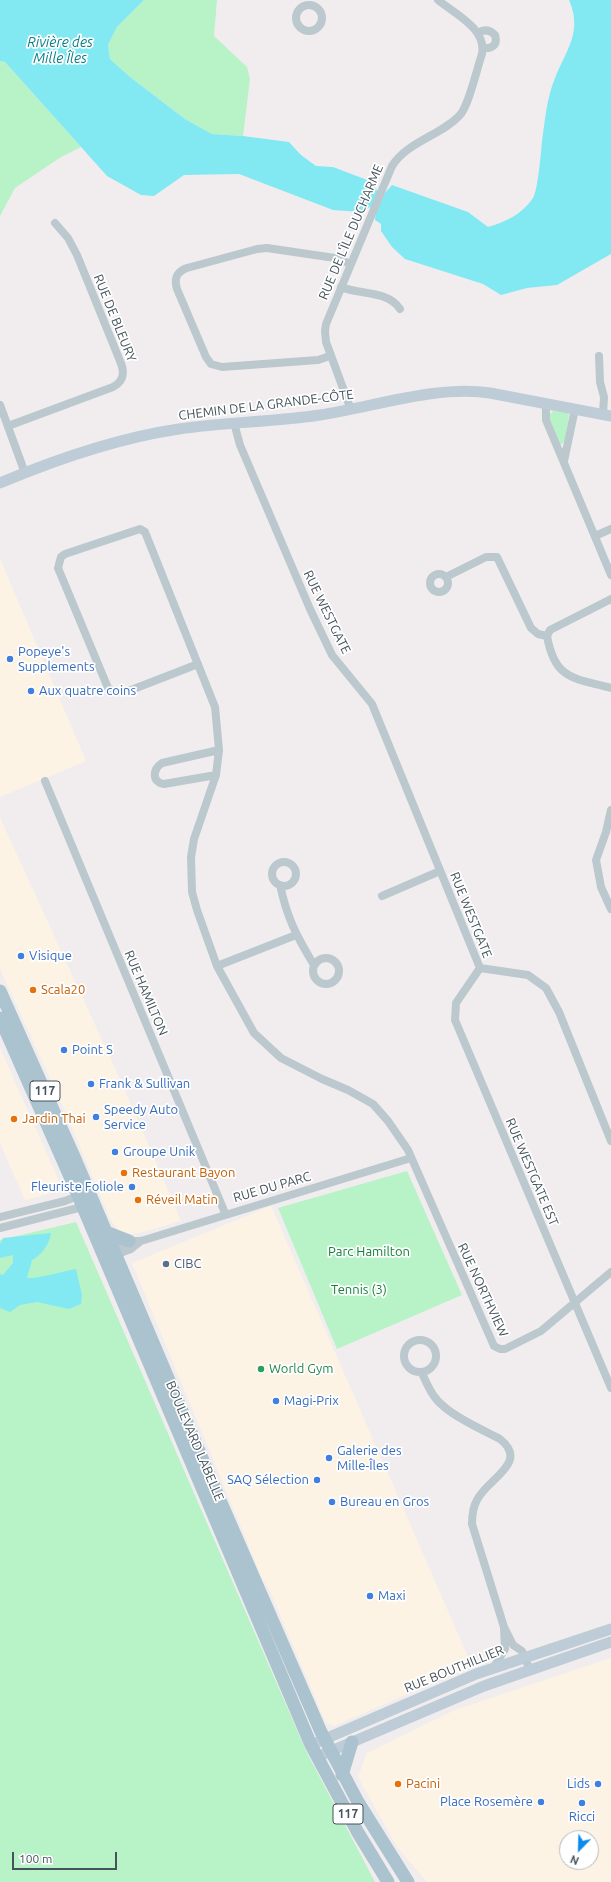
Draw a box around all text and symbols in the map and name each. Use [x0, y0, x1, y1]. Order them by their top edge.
water label: Rivière des Mille Îles [27, 34, 93, 66]
street label: RUE DE L'ÎLE DUCHARME [315, 162, 387, 302]
street label: RUE DE BLEURY [90, 272, 140, 364]
street label: CHEMIN DE LA GRANDE-CÔTE [178, 387, 354, 423]
street label: RUE WESTGATE [300, 568, 354, 656]
place label: Popeye's Supplements [18, 644, 95, 675]
marker: Popeye's Supplements [5, 654, 15, 664]
place label: Aux quatre coins [39, 683, 136, 699]
marker: Aux quatre coins [26, 686, 36, 696]
street label: RUE WESTGATE [447, 870, 495, 960]
place label: Visique [29, 948, 72, 964]
street label: RUE HAMILTON [121, 948, 171, 1038]
marker: Visique [16, 951, 26, 961]
place label: Scala20 [41, 982, 85, 998]
marker: Scala20 [28, 985, 38, 995]
place label: Point S [72, 1042, 113, 1058]
marker: Point S [59, 1045, 69, 1055]
place label: Frank & Sullivan [99, 1076, 190, 1092]
marker: Frank & Sullivan [86, 1079, 96, 1089]
road number: 117 [30, 1081, 60, 1101]
place label: Speedy Auto Service [104, 1102, 178, 1133]
place label: Jardin Thai [22, 1111, 86, 1127]
marker: Speedy Auto Service [91, 1112, 101, 1122]
marker: Jardin Thai [9, 1114, 19, 1124]
street label: RUE WESTGATE EST [502, 1116, 562, 1228]
place label: Groupe Unik [123, 1144, 195, 1160]
marker: Groupe Unik [110, 1147, 120, 1157]
place label: Restaurant Bayon [132, 1165, 235, 1181]
marker: Restaurant Bayon [119, 1168, 129, 1178]
street label: RUE DU PARC [231, 1168, 313, 1206]
place label: Fleuriste Foliole [31, 1179, 124, 1195]
marker: Fleuriste Foliole [127, 1182, 137, 1192]
place label: Réveil Matin [146, 1192, 218, 1208]
marker: Réveil Matin [133, 1195, 143, 1205]
street label: RUE NORTHVIEW [454, 1241, 512, 1339]
park label: Parc Hamilton [328, 1244, 410, 1260]
place label: CIBC [174, 1256, 202, 1272]
marker: CIBC [161, 1259, 171, 1269]
park label: Tennis (3) [331, 1282, 387, 1298]
place label: World Gym [269, 1361, 333, 1377]
marker: World Gym [256, 1364, 266, 1374]
street label: BOULEVARD LABELLE [163, 1379, 227, 1503]
place label: Magi-Prix [284, 1393, 339, 1409]
marker: Magi-Prix [271, 1396, 281, 1406]
place label: Galerie des Mille-Îles [337, 1443, 402, 1474]
marker: Galerie des Mille-Îles [324, 1453, 334, 1463]
place label: SAQ Sélection [227, 1472, 309, 1488]
marker: SAQ Sélection [312, 1475, 322, 1485]
place label: Bureau en Gros [340, 1494, 429, 1510]
marker: Bureau en Gros [327, 1497, 337, 1507]
place label: Maxi [378, 1588, 406, 1604]
marker: Maxi [365, 1591, 375, 1601]
street label: RUE BOUTHILLIER [402, 1642, 506, 1696]
place label: Pacini [406, 1776, 440, 1792]
place label: Lids [567, 1776, 590, 1792]
marker: Pacini [393, 1779, 403, 1789]
marker: Lids [593, 1779, 603, 1789]
place label: Place Rosemère [440, 1794, 533, 1810]
marker: Place Rosemère [536, 1797, 546, 1807]
marker: Ricci [577, 1798, 587, 1808]
road number: 117 [333, 1804, 363, 1824]
place label: Ricci [569, 1809, 595, 1825]
north arrow [559, 1830, 599, 1870]
scale bar [14, 1844, 119, 1870]
text: 100 m [19, 1852, 52, 1865]
text: N [569, 1853, 581, 1867]

